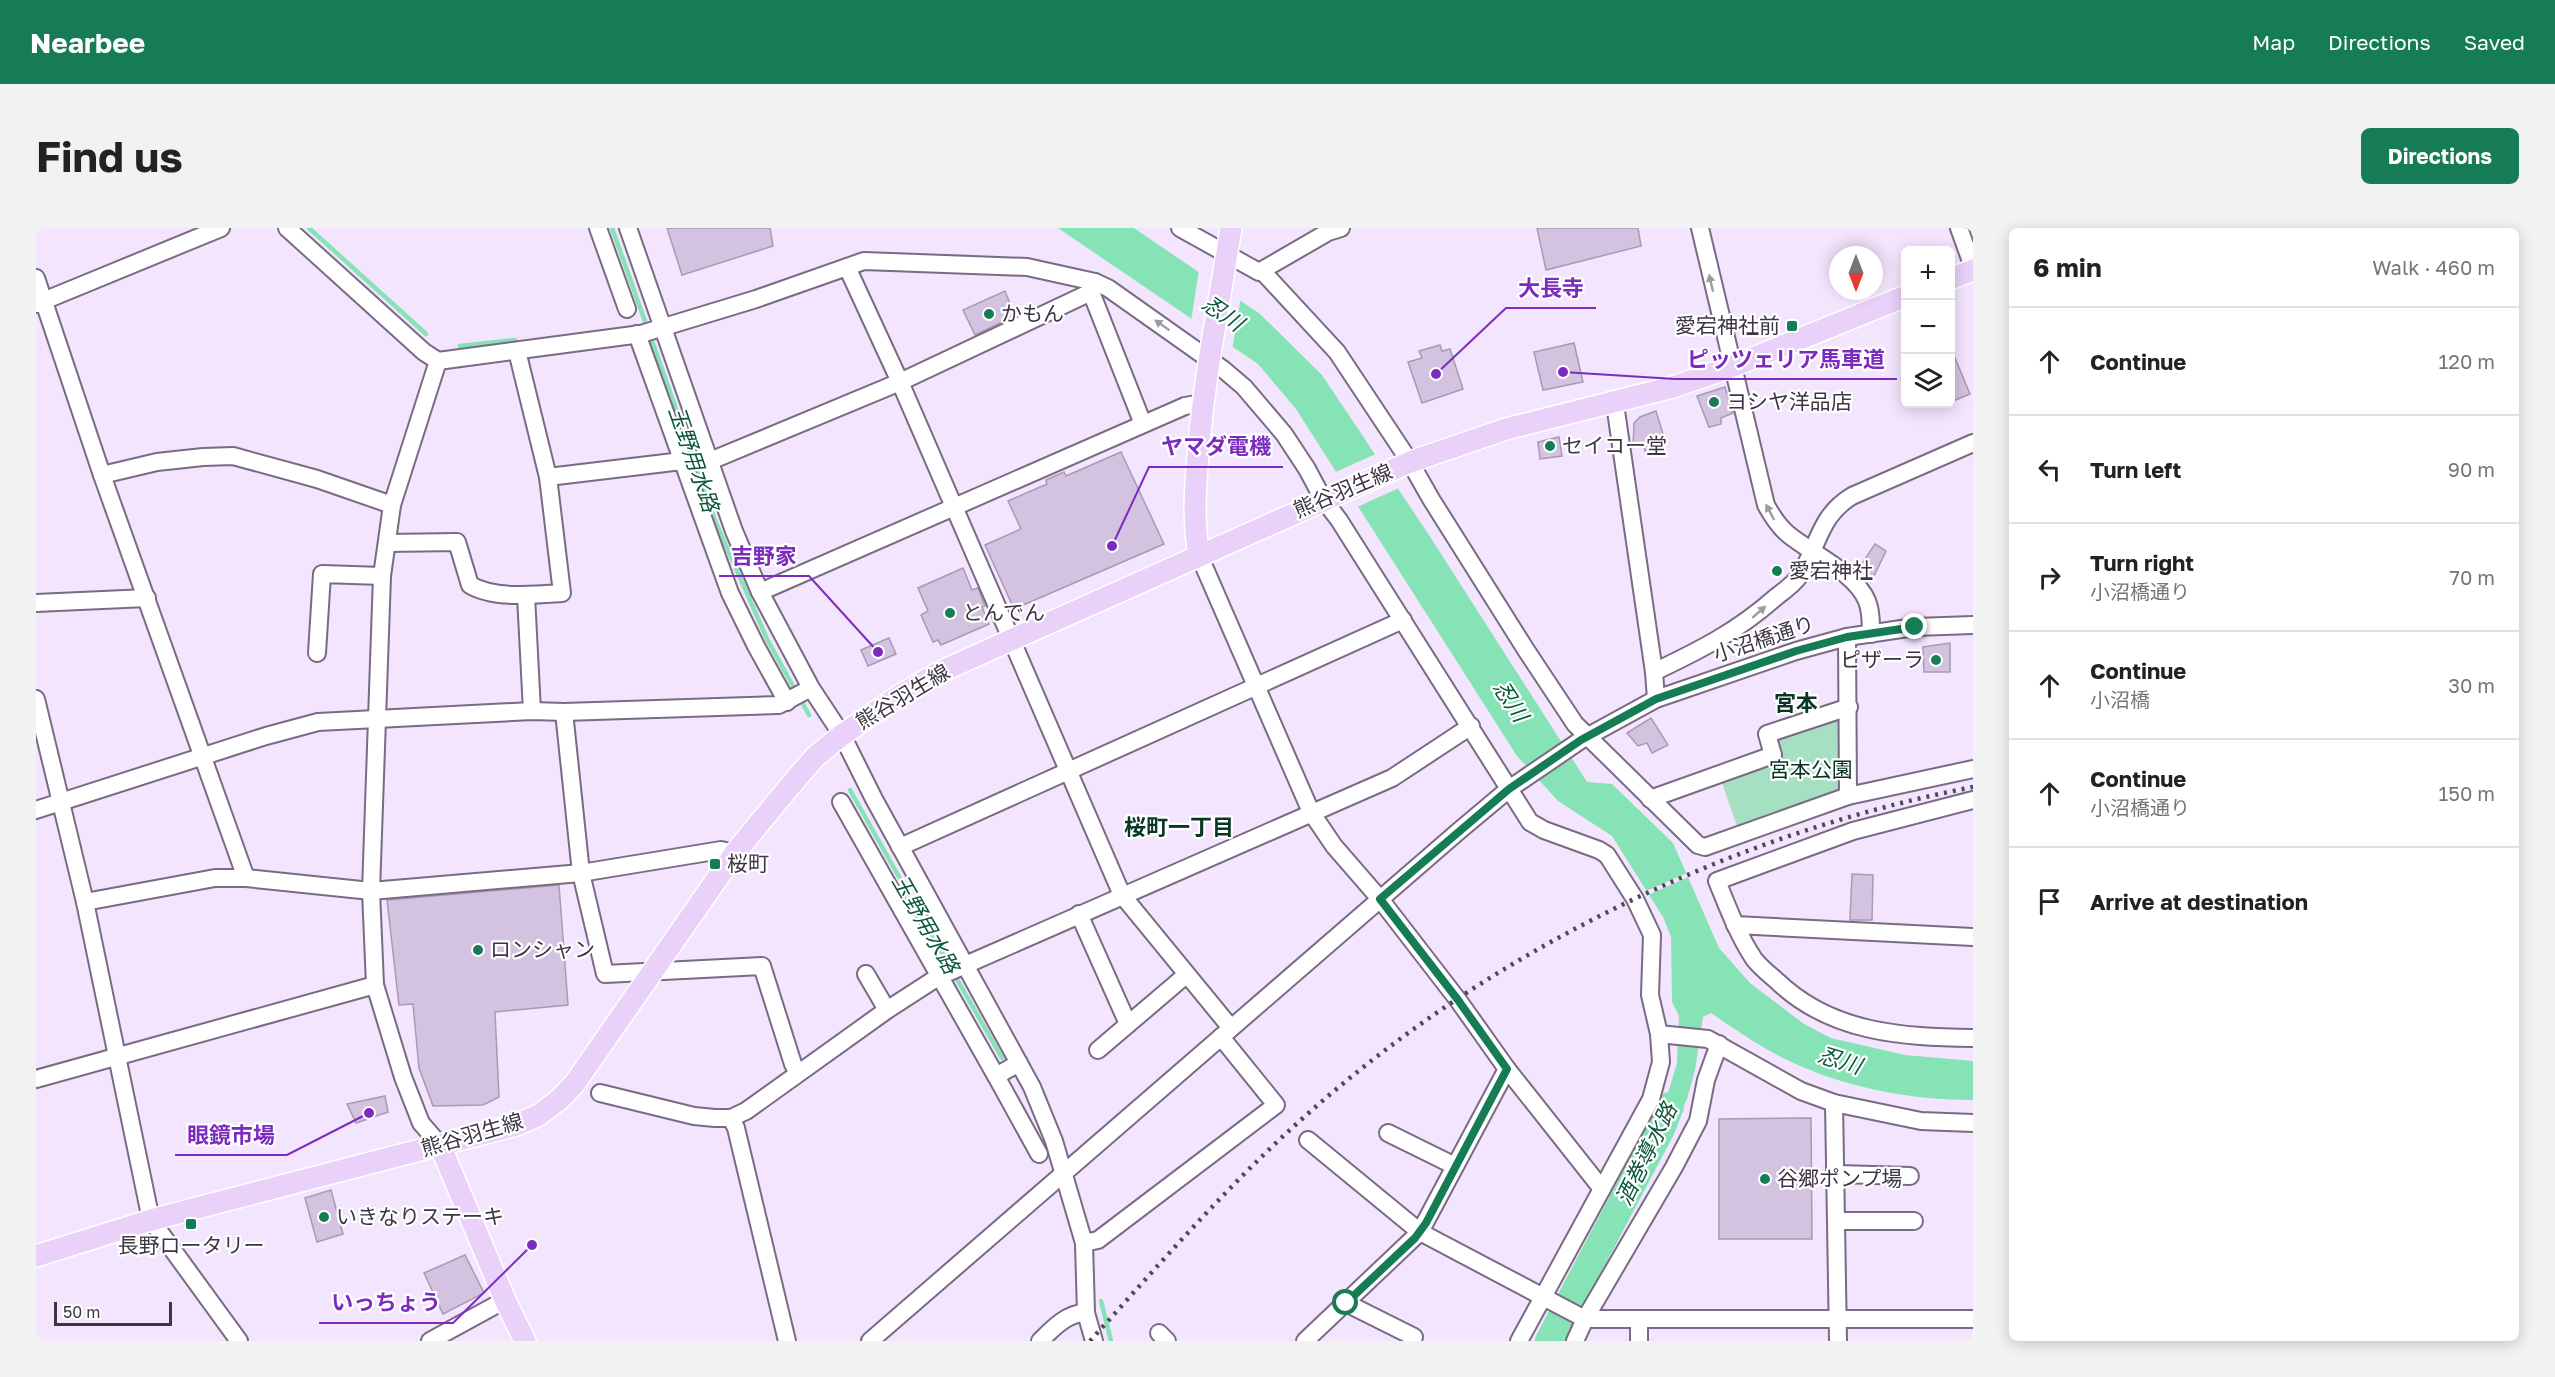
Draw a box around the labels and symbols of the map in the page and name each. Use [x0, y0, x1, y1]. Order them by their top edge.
north arrow [1829, 246, 1883, 300]
callout: 大長寺 [1506, 268, 1596, 308]
one-way arrow [1706, 273, 1716, 292]
text: 大長寺 [1518, 274, 1584, 301]
water label: 忍川 [1197, 289, 1251, 337]
place label: かもん [1001, 300, 1064, 326]
marker: かもん [982, 307, 996, 321]
place label: 愛宕神社前 [1675, 312, 1780, 338]
one-way arrow [1155, 319, 1171, 331]
marker: 愛宕神社前 [1785, 319, 1799, 333]
callout: ピッツェリア馬車道 [1675, 339, 1897, 379]
text: ピッツェリア馬車道 [1687, 345, 1885, 372]
place label: ヨシヤ洋品店 [1726, 388, 1852, 414]
marker: ヨシヤ洋品店 [1707, 395, 1721, 409]
water label: 玉野用水路 [664, 402, 726, 517]
callout: ヤマダ電機 [1149, 427, 1283, 467]
text: ヤマダ電機 [1161, 432, 1271, 459]
place label: セイコー堂 [1562, 432, 1667, 458]
marker: セイコー堂 [1543, 439, 1557, 453]
street label: 熊谷羽生線 [1289, 458, 1396, 523]
one-way arrow [1765, 503, 1775, 520]
callout: 吉野家 [719, 536, 809, 576]
text: 吉野家 [731, 542, 797, 569]
place label: 愛宕神社 [1789, 557, 1873, 583]
marker: 愛宕神社 [1770, 564, 1784, 578]
place label: とんでん [962, 599, 1045, 625]
marker: とんでん [943, 606, 957, 620]
one-way arrow [1751, 606, 1766, 619]
street label: 小沼橋通り [1710, 609, 1818, 667]
route end [1901, 613, 1927, 639]
place label: ピザーラ [1840, 646, 1924, 672]
marker: ピザーラ [1929, 653, 1943, 667]
street label: 熊谷羽生線 [851, 658, 954, 734]
water label: 忍川 [1488, 675, 1536, 728]
district label: 宮本 [1774, 689, 1818, 716]
park label: 宮本公園 [1769, 756, 1853, 782]
district label: 桜町一丁目 [1124, 813, 1234, 840]
place label: 桜町 [727, 850, 769, 876]
marker: 桜町 [708, 857, 722, 871]
water label: 玉野用水路 [887, 869, 967, 980]
place label: ロンシャン [490, 936, 595, 962]
marker: ロンシャン [471, 943, 485, 957]
water label: 忍川 [1815, 1040, 1867, 1079]
water label: 酒巻導水路 [1609, 1097, 1683, 1209]
street label: 熊谷羽生線 [418, 1107, 526, 1161]
callout: 眼鏡市場 [175, 1115, 287, 1155]
text: 眼鏡市場 [187, 1121, 275, 1148]
place label: 谷郷ポンプ場 [1777, 1165, 1902, 1191]
marker: 谷郷ポンプ場 [1758, 1172, 1772, 1186]
place label: いきなりステーキ [336, 1203, 504, 1229]
marker: いきなりステーキ [317, 1210, 331, 1224]
marker: 長野ロータリー [184, 1217, 198, 1231]
place label: 長野ロータリー [118, 1232, 265, 1258]
callout: いっちょう [319, 1283, 453, 1323]
text: いっちょう [331, 1288, 441, 1315]
route start [1332, 1289, 1358, 1315]
scale bar [54, 1299, 172, 1326]

